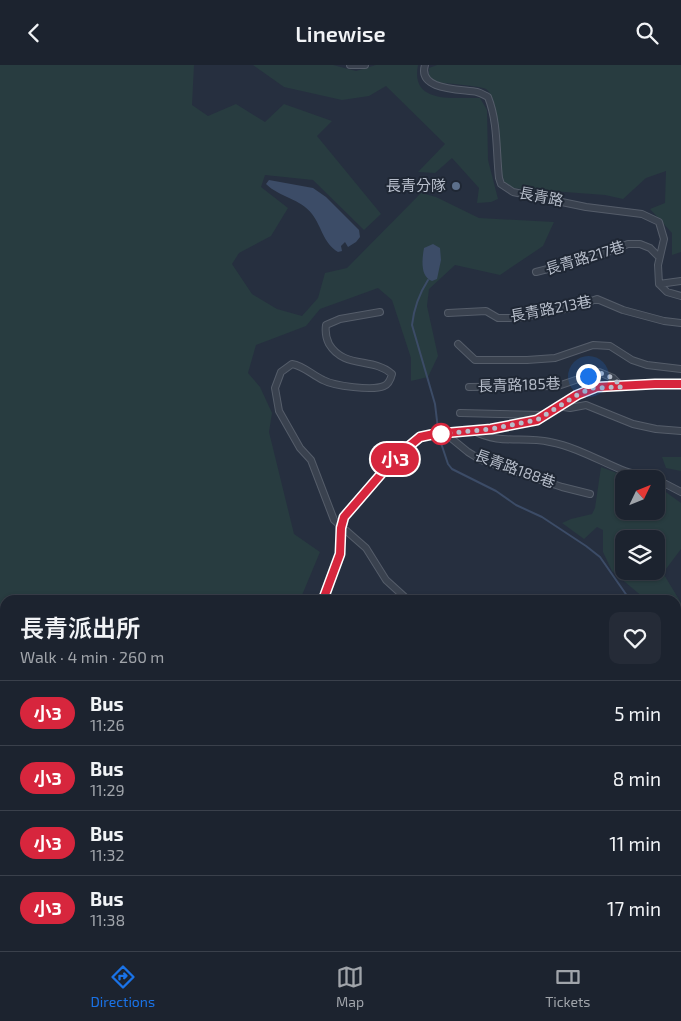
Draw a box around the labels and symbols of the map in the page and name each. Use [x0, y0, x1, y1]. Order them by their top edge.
place label: 長青分隊 [386, 176, 446, 194]
marker: 長青分隊 [450, 180, 462, 192]
street label: 長青路 [517, 183, 565, 209]
street label: 長青路217巷 [543, 236, 627, 278]
street label: 長青路213巷 [508, 291, 593, 325]
your location [576, 364, 601, 389]
street label: 長青路185巷 [477, 374, 561, 394]
unlabelled marker [430, 423, 452, 445]
line badge: 小3 [372, 443, 418, 475]
street label: 長青路188巷 [473, 445, 558, 491]
north arrow [615, 470, 665, 520]

